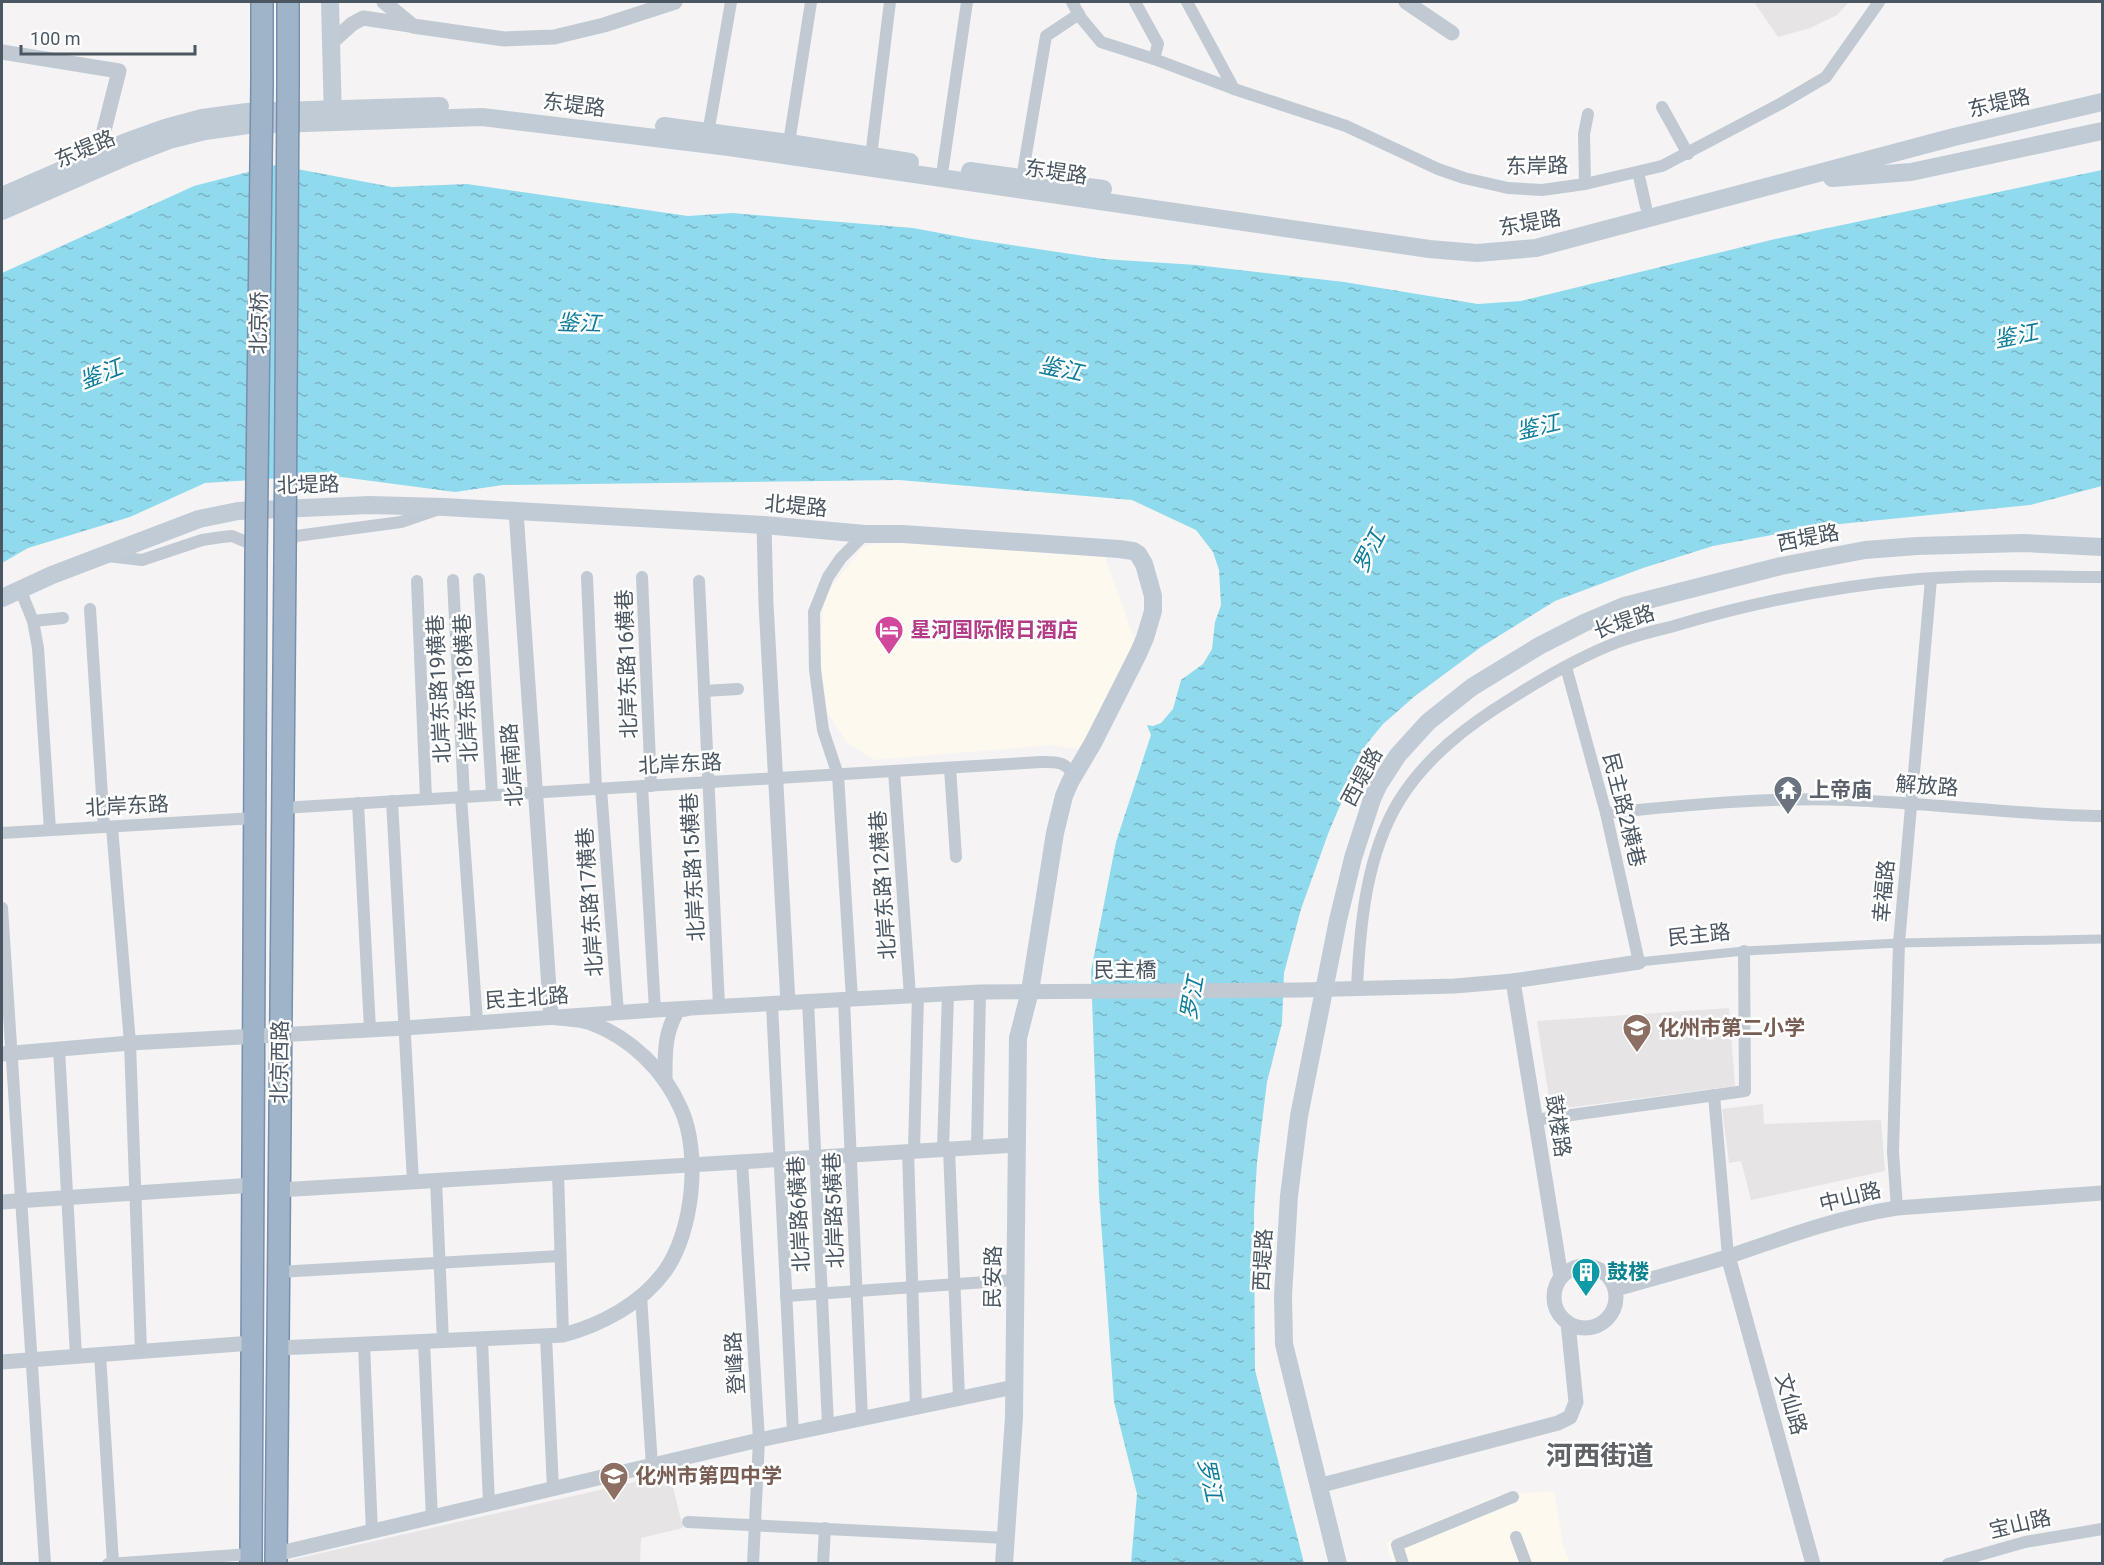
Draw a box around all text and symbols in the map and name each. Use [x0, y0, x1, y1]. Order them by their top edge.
scale bar [21, 18, 195, 56]
text: 100 m [30, 28, 81, 49]
street label: 东堤路 [1966, 84, 2032, 122]
street label: 东堤路 [541, 89, 607, 121]
street label: 东堤路 [51, 126, 119, 172]
street label: 东岸路 [1505, 153, 1569, 179]
street label: 东堤路 [1023, 156, 1089, 188]
street label: 东堤路 [1497, 206, 1563, 240]
street label: 北京桥 [246, 291, 272, 355]
water label: 鉴江 [557, 310, 603, 336]
water label: 鉴江 [1992, 319, 2042, 352]
water label: 鉴江 [1037, 352, 1087, 386]
water label: 鉴江 [76, 354, 128, 394]
water label: 鉴江 [1514, 409, 1564, 444]
street label: 北堤路 [276, 472, 340, 498]
street label: 北堤路 [764, 491, 828, 521]
street label: 西堤路 [1775, 520, 1841, 556]
water label: 罗江 [1348, 524, 1391, 576]
street label: 北岸东路16横巷 [612, 589, 642, 739]
street label: 长堤路 [1590, 600, 1658, 644]
street label: 北岸东路18横巷 [450, 613, 482, 763]
street label: 北岸东路19横巷 [423, 614, 455, 764]
hotel icon: 星河国际假日酒店 [873, 614, 905, 656]
place label: 星河国际假日酒店 [910, 618, 1078, 642]
street label: 北岸南路 [497, 722, 527, 808]
street label: 西堤路 [1337, 744, 1387, 810]
street label: 北岸东路 [637, 750, 723, 778]
street label: 民主路2横巷 [1598, 750, 1650, 870]
street label: 解放路 [1895, 772, 1959, 800]
temple icon: 上帝庙 [1772, 774, 1804, 816]
place label: 上帝庙 [1809, 778, 1872, 802]
street label: 北岸东路 [84, 792, 170, 820]
street label: 北岸东路15横巷 [677, 792, 709, 942]
street label: 北岸东路12横巷 [866, 810, 900, 960]
street label: 北岸东路17横巷 [573, 827, 607, 977]
street label: 幸福路 [1869, 859, 1899, 923]
street label: 民主路 [1666, 920, 1732, 950]
street label: 民主橋 [1094, 958, 1157, 982]
water label: 罗江 [1176, 972, 1208, 1022]
street label: 民主北路 [484, 983, 570, 1013]
school or university icon: 化州市第二小学 [1621, 1012, 1653, 1054]
place label: 化州市第二小学 [1658, 1016, 1805, 1040]
street label: 北京西路 [267, 1020, 293, 1104]
street label: 鼓楼路 [1541, 1093, 1575, 1159]
street label: 北岸路5橫巷 [820, 1151, 848, 1269]
street label: 北岸路6橫巷 [784, 1155, 814, 1273]
street label: 中山路 [1817, 1178, 1883, 1216]
street label: 西堤路 [1249, 1228, 1277, 1292]
street label: 民安路 [980, 1245, 1006, 1309]
building icon: 鼓楼 [1570, 1256, 1602, 1298]
place label: 鼓楼 [1607, 1260, 1649, 1284]
street label: 登峰路 [721, 1331, 749, 1395]
street label: 文仙路 [1771, 1370, 1811, 1438]
district label: 河西街道 [1546, 1440, 1654, 1472]
water label: 罗江 [1193, 1456, 1227, 1506]
school or university icon: 化州市第四中学 [598, 1460, 630, 1502]
place label: 化州市第四中学 [635, 1464, 782, 1488]
street label: 宝山路 [1987, 1505, 2053, 1543]

